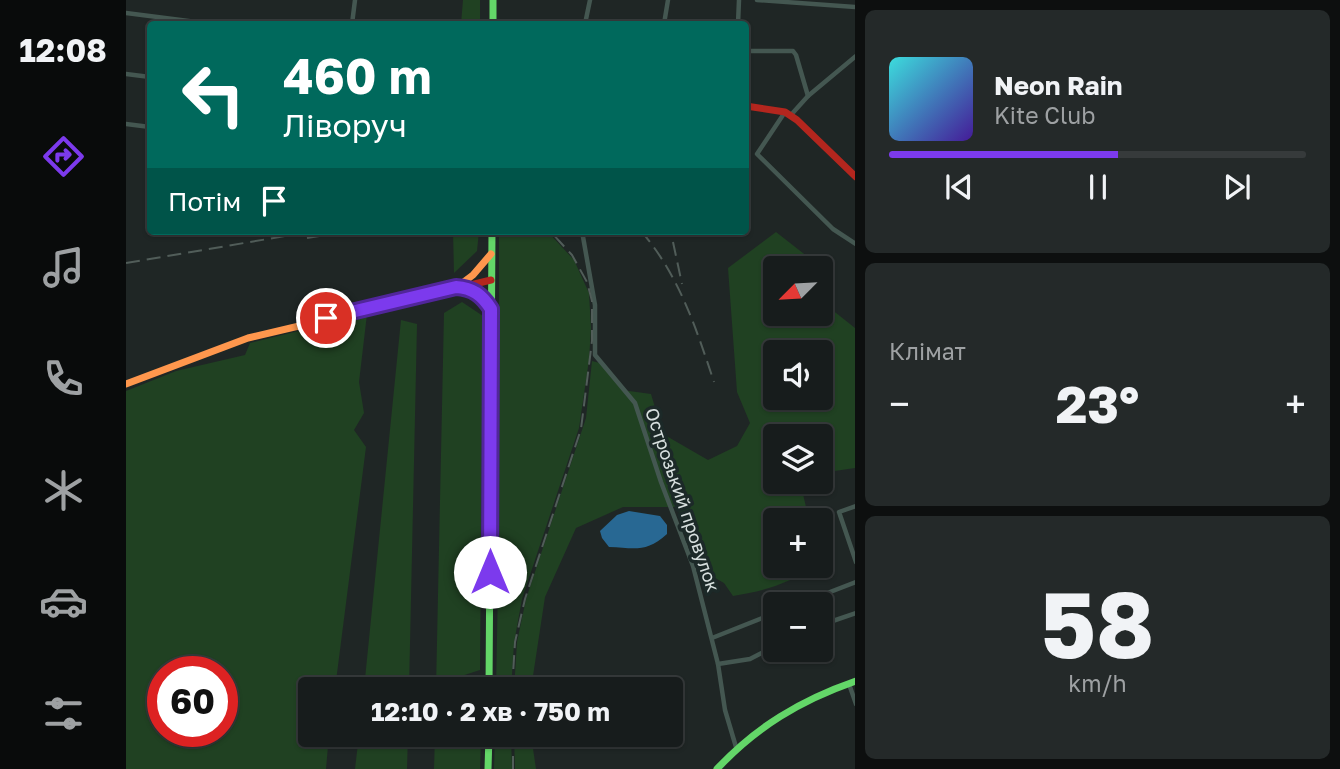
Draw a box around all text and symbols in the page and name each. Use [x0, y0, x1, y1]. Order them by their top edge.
text: 12:08 [19, 31, 107, 69]
text: 460 m [283, 46, 432, 105]
icon: left [168, 49, 259, 140]
text: Neon Rain [994, 70, 1123, 101]
text: Kite Club [994, 101, 1095, 129]
text: Ліворуч [283, 106, 407, 144]
icon: directions [39, 132, 88, 181]
icon: previous [940, 168, 978, 206]
icon: pause [1079, 168, 1117, 206]
icon: next [1218, 168, 1256, 206]
icon: arrive [255, 182, 293, 220]
text: Потім [168, 186, 241, 217]
icon: music [39, 243, 88, 292]
north arrow [763, 256, 833, 326]
map controls [763, 256, 833, 662]
pin [296, 288, 356, 348]
icon: arrive [307, 299, 345, 337]
text: Клімат [889, 337, 966, 365]
button: sound [763, 340, 833, 410]
icon: phone [39, 354, 88, 403]
text: 23° [1056, 372, 1139, 434]
text: − [889, 381, 910, 426]
text: + [1285, 381, 1306, 426]
street label: Острозький провулок [641, 405, 725, 595]
button: layers [763, 424, 833, 494]
icon: climate [39, 466, 88, 515]
button: + [763, 508, 833, 578]
position arrow [453, 535, 527, 609]
text: 58 [1041, 569, 1154, 678]
icon: car [39, 577, 88, 626]
button: − [763, 592, 833, 662]
speed limit sign: 60 [147, 656, 238, 747]
text: km/h [1068, 669, 1127, 697]
icon: filters [39, 689, 88, 738]
text: 12:10 · 2 хв · 750 m [371, 696, 610, 727]

